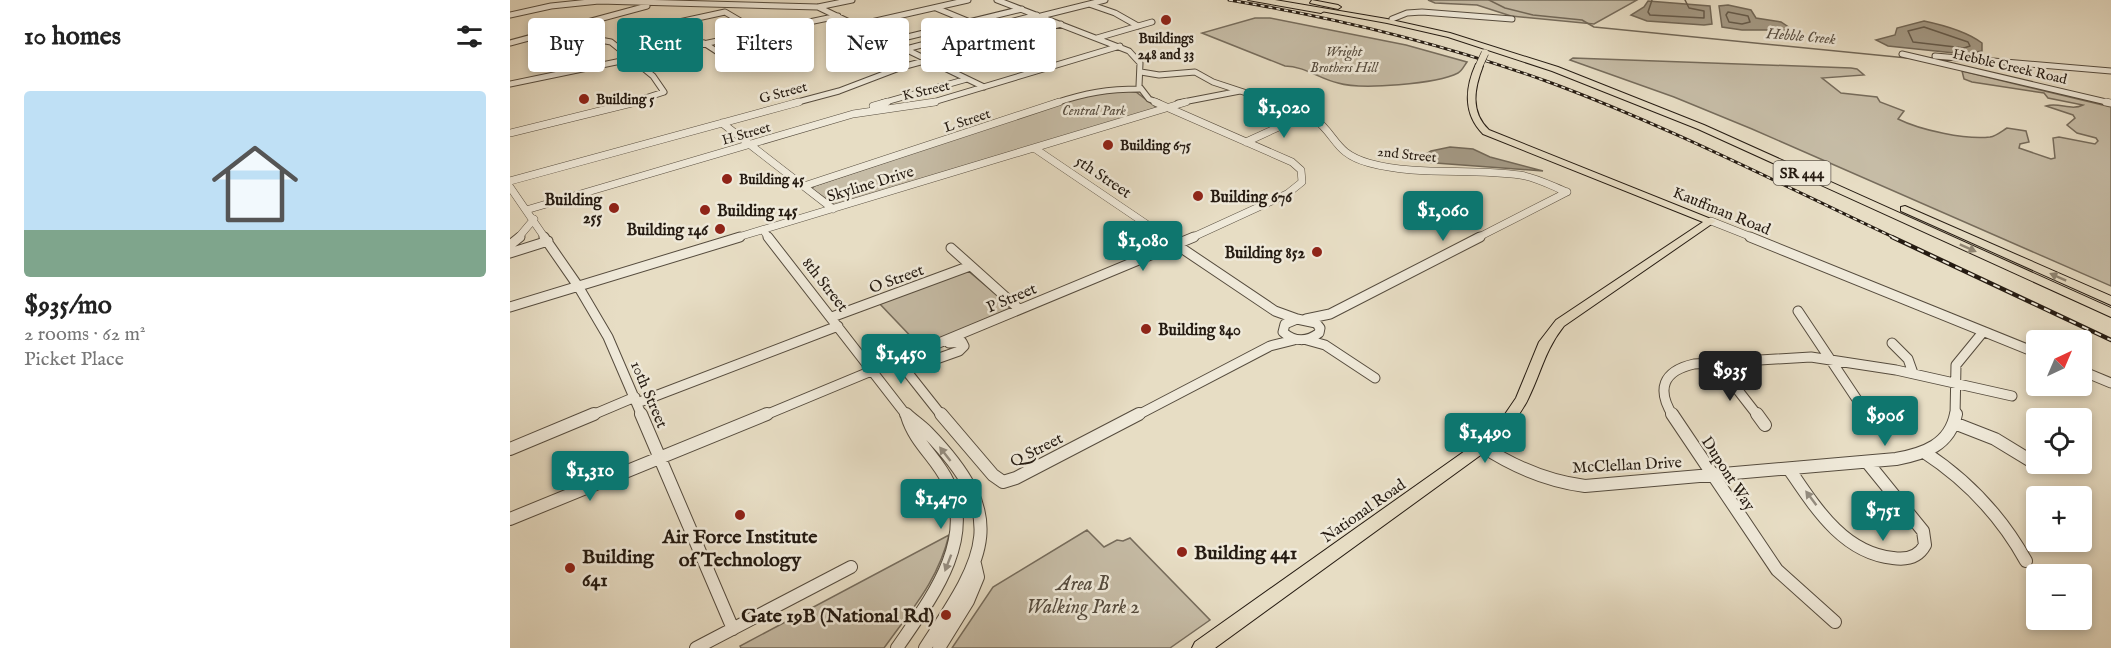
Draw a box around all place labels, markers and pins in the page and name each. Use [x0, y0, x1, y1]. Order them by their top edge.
marker: Buildings 248 and 33 [1159, 13, 1173, 27]
place label: Buildings 248 and 33 [1138, 30, 1194, 64]
pin: $1,020 [1235, 88, 1333, 139]
place label: Building 5 [596, 91, 654, 109]
marker: Building 5 [577, 92, 591, 106]
place label: Building 675 [1120, 137, 1191, 155]
marker: Building 675 [1101, 138, 1115, 152]
place label: Building 45 [739, 171, 804, 189]
marker: Building 45 [720, 172, 734, 186]
place label: Building 676 [1210, 188, 1293, 208]
marker: Building 676 [1191, 189, 1205, 203]
place label: Building 255 [545, 191, 603, 229]
pin: $1,060 [1394, 191, 1492, 242]
marker: Building 255 [607, 201, 621, 215]
place label: Building 145 [717, 202, 798, 222]
marker: Building 145 [698, 203, 712, 217]
place label: Building 146 [626, 221, 709, 241]
pin: $1,080 [1094, 221, 1192, 272]
marker: Building 146 [713, 222, 727, 236]
place label: Building 852 [1224, 244, 1305, 264]
marker: Building 852 [1310, 245, 1324, 259]
place label: Building 840 [1158, 321, 1241, 341]
marker: Building 840 [1139, 322, 1153, 336]
pin: $1,450 [852, 334, 950, 385]
pin: $935 [1694, 351, 1766, 402]
pin: $906 [1849, 396, 1921, 447]
pin: $1,490 [1436, 413, 1534, 464]
pin: $1,310 [541, 451, 639, 502]
pin: $1,470 [892, 479, 990, 530]
pin: $751 [1847, 491, 1919, 542]
marker: Air Force Institute of Technology [733, 508, 747, 522]
place label: Air Force Institute of Technology [661, 525, 818, 573]
place label: Building 441 [1194, 541, 1297, 566]
place label: Building 641 [582, 545, 655, 593]
marker: Building 441 [1175, 545, 1189, 559]
marker: Building 641 [563, 561, 577, 575]
place label: Gate 19B (National Rd) [741, 604, 934, 629]
marker: Gate 19B (National Rd) [939, 608, 953, 622]

